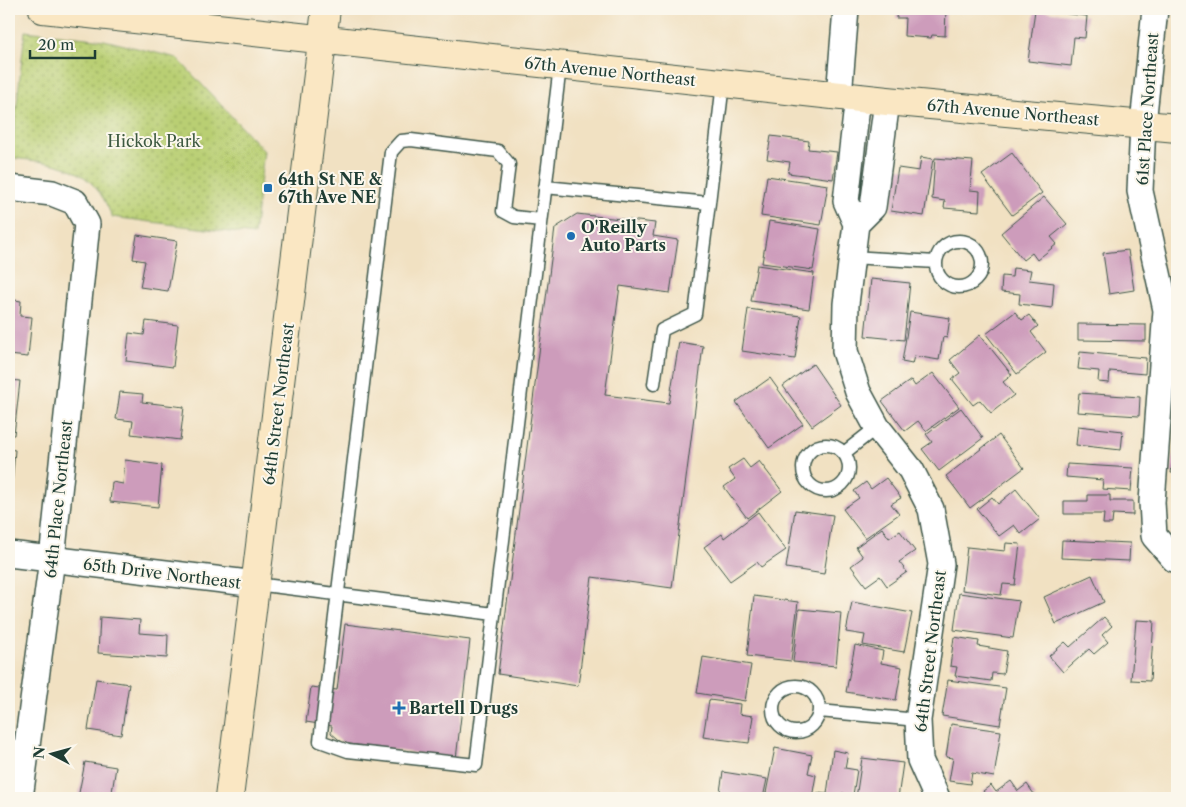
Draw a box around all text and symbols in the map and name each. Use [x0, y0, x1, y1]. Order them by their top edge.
scale bar [30, 28, 95, 60]
street label: 61st Place Northeast [1132, 32, 1162, 186]
text: 20 m [38, 35, 74, 54]
street label: 67th Avenue Northeast [523, 52, 697, 90]
street label: 67th Avenue Northeast [926, 95, 1100, 130]
park label: Hickok Park [107, 131, 201, 151]
place label: 64th St NE & 67th Ave NE [278, 169, 383, 207]
marker: 64th St NE & 67th Ave NE [262, 182, 274, 194]
place label: O'Reilly Auto Parts [580, 217, 666, 255]
marker: O'Reilly Auto Parts [565, 230, 577, 242]
street label: 64th Street Northeast [258, 322, 298, 486]
street label: 64th Place Northeast [40, 419, 76, 579]
street label: 65th Drive Northeast [82, 553, 242, 593]
street label: 64th Street Northeast [910, 569, 950, 733]
place label: Bartell Drugs [409, 698, 518, 718]
marker: Bartell Drugs [393, 702, 405, 714]
north arrow [28, 730, 78, 780]
text: N [29, 746, 49, 760]

